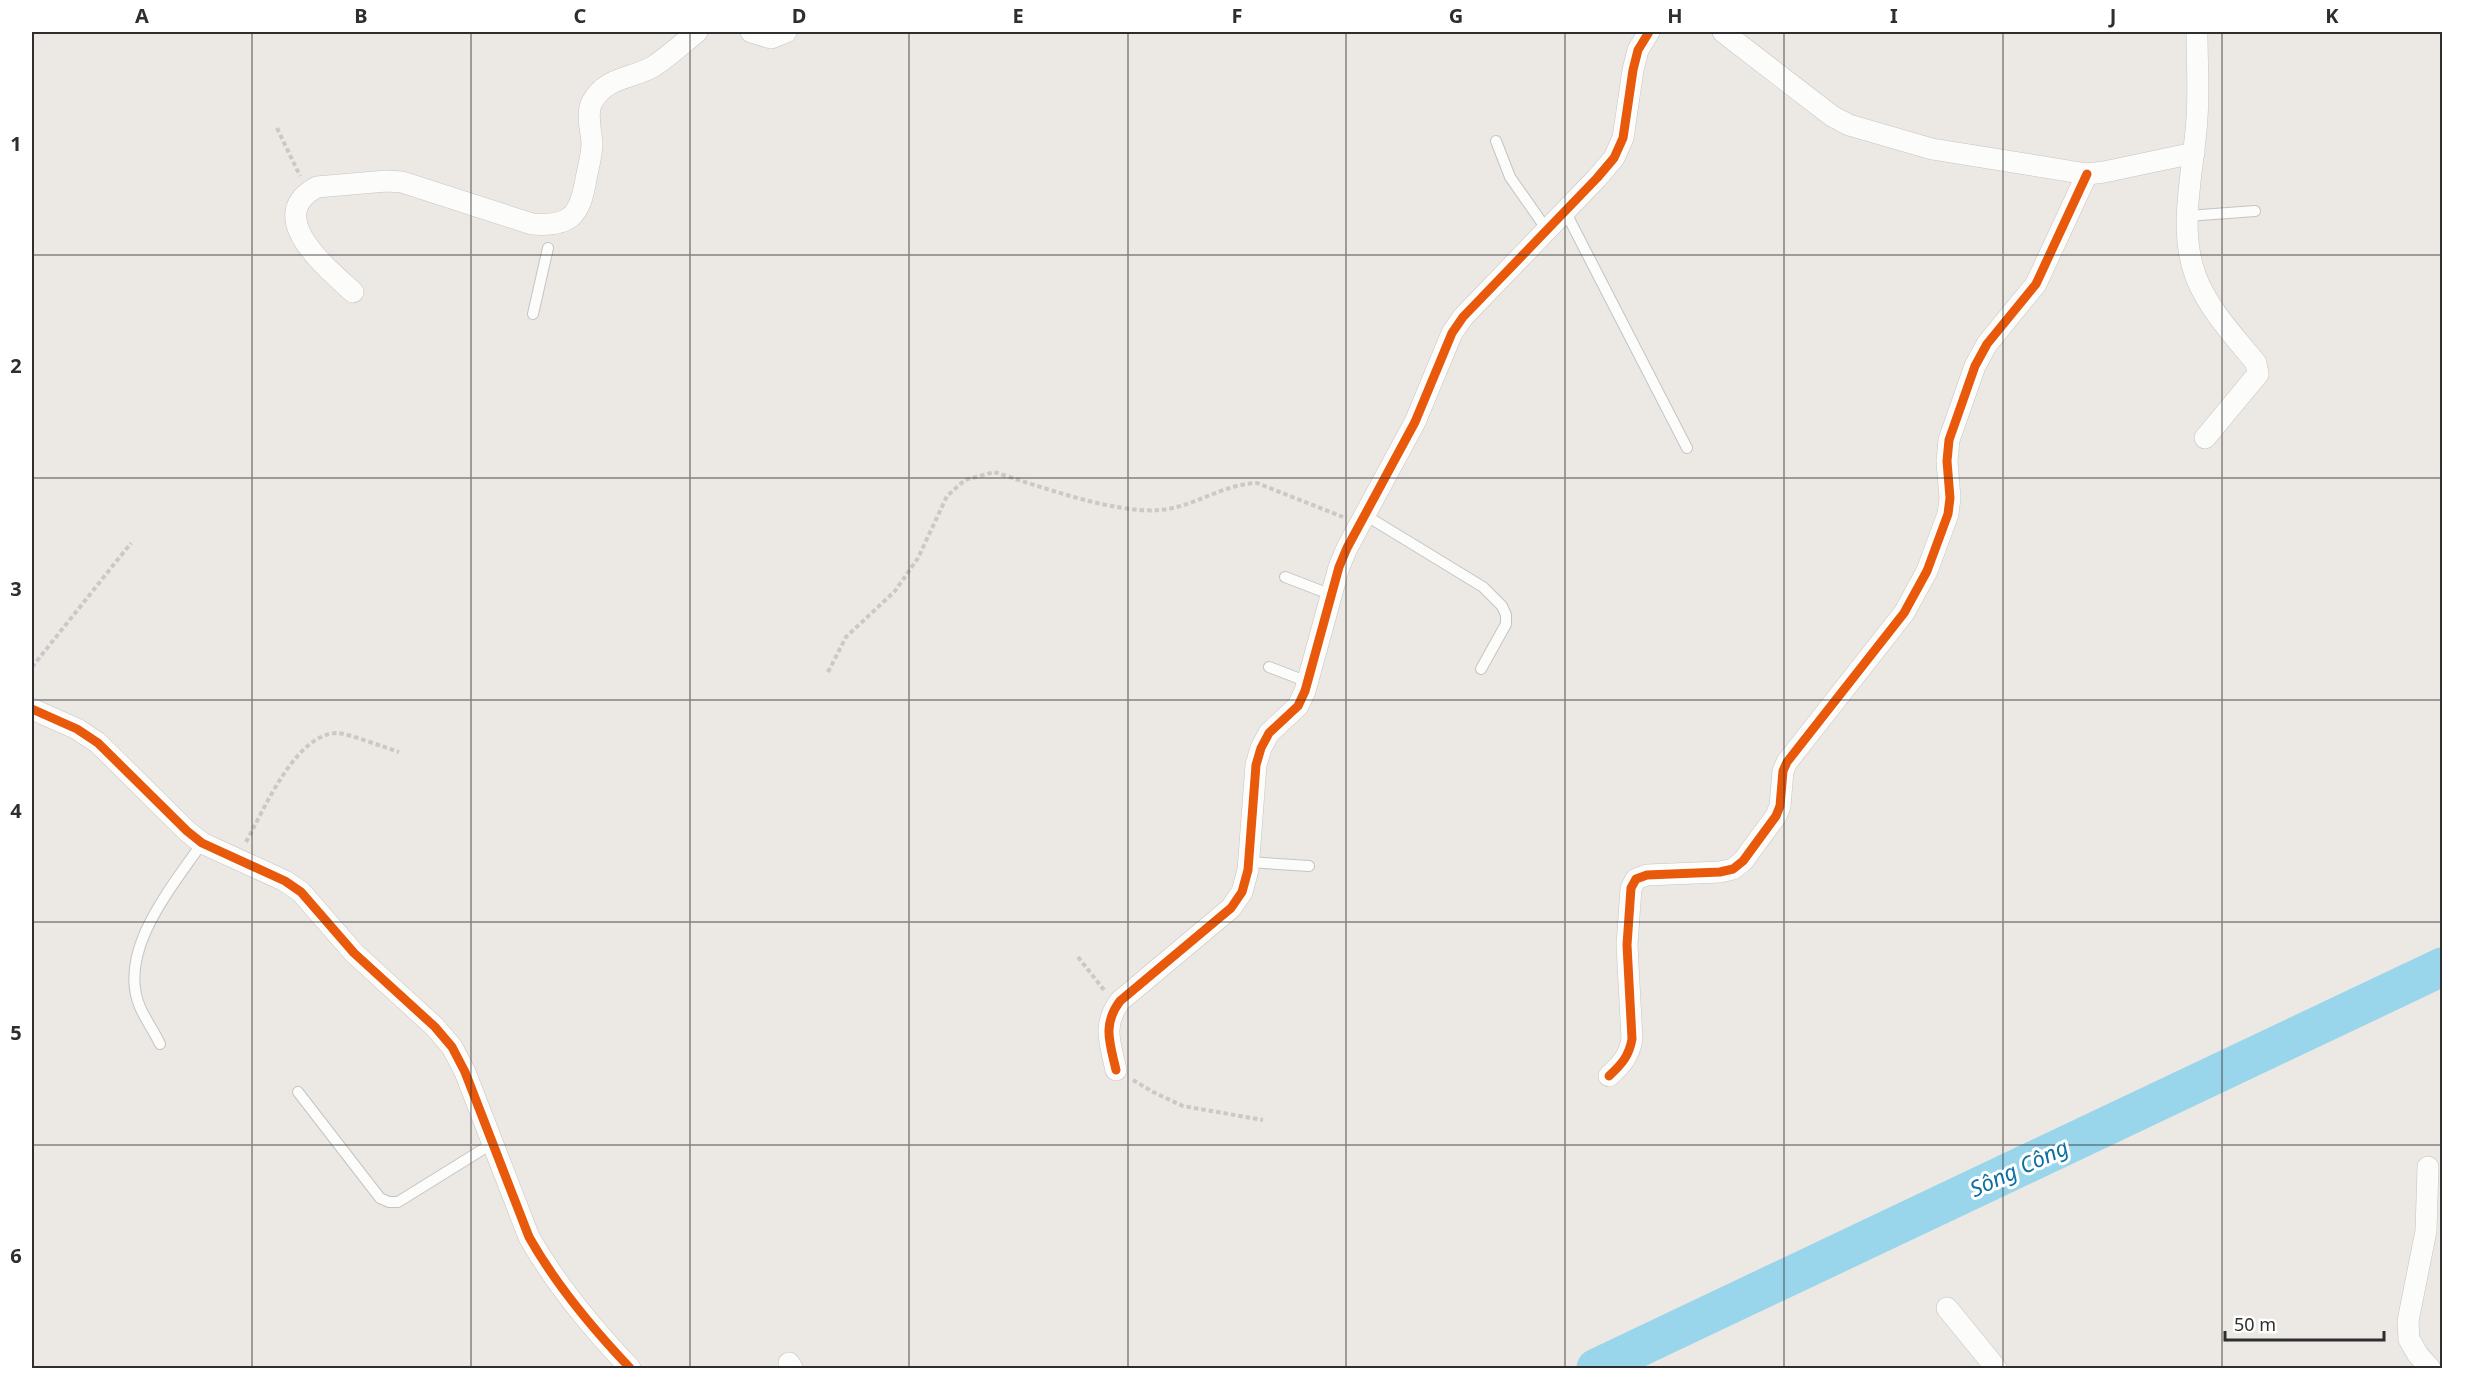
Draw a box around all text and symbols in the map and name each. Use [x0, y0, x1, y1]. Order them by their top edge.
text: A [135, 2, 149, 29]
text: B [354, 2, 368, 29]
text: C [574, 2, 587, 29]
text: D [792, 2, 806, 29]
text: E [1012, 2, 1024, 29]
text: F [1232, 2, 1242, 29]
text: G [1449, 2, 1463, 29]
text: H [1667, 2, 1683, 29]
text: I [1890, 2, 1898, 29]
text: J [2108, 2, 2116, 29]
text: K [2325, 2, 2339, 29]
text: 1 [10, 130, 22, 157]
text: 2 [10, 352, 22, 379]
text: 3 [10, 575, 22, 602]
text: 4 [10, 797, 22, 824]
text: 5 [10, 1019, 22, 1046]
water label: Sông Công [1964, 1131, 2073, 1203]
text: 6 [10, 1242, 22, 1269]
scale bar [2225, 1304, 2384, 1342]
text: 50 m [2234, 1312, 2276, 1336]

